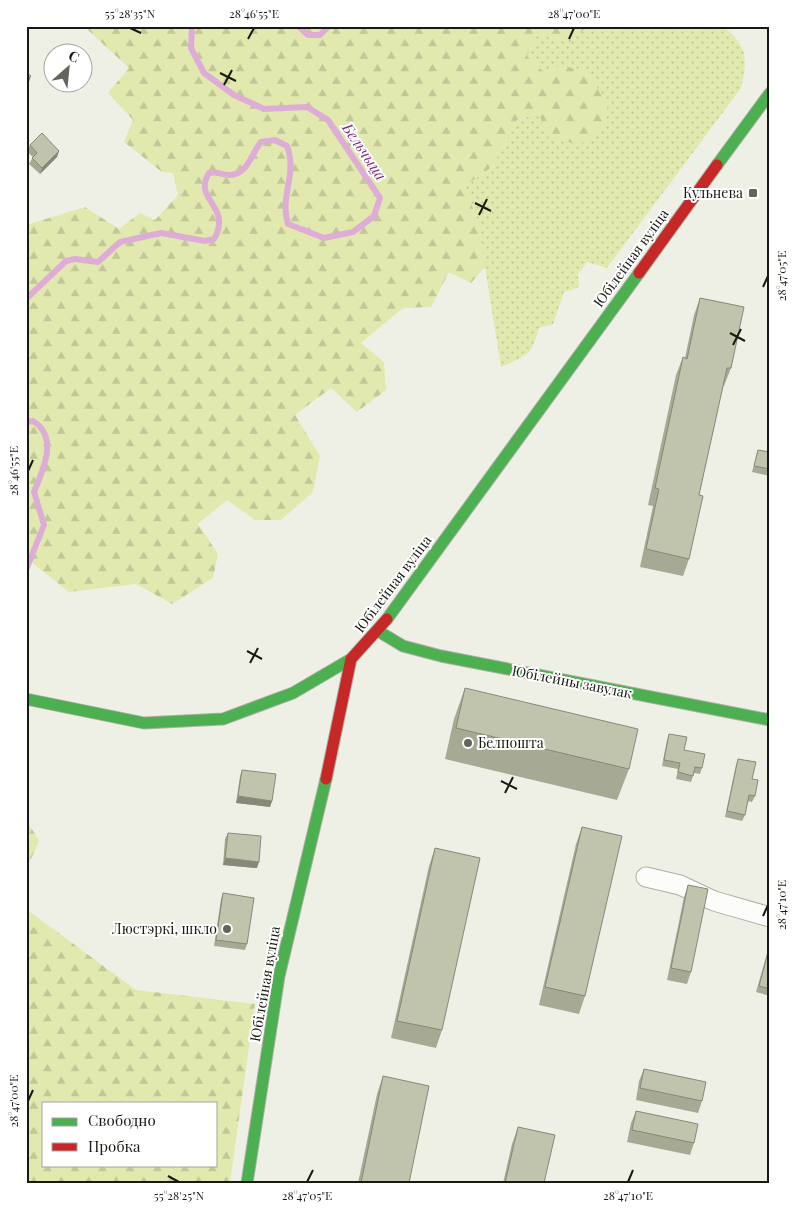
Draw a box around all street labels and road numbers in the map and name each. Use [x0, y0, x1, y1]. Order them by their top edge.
street label: Юбілейная вуліца [589, 205, 673, 311]
street label: Юбілейная вуліца [350, 531, 435, 636]
street label: Юбілейны завулак [510, 661, 634, 702]
street label: Юбілейная вуліца [245, 925, 284, 1043]

